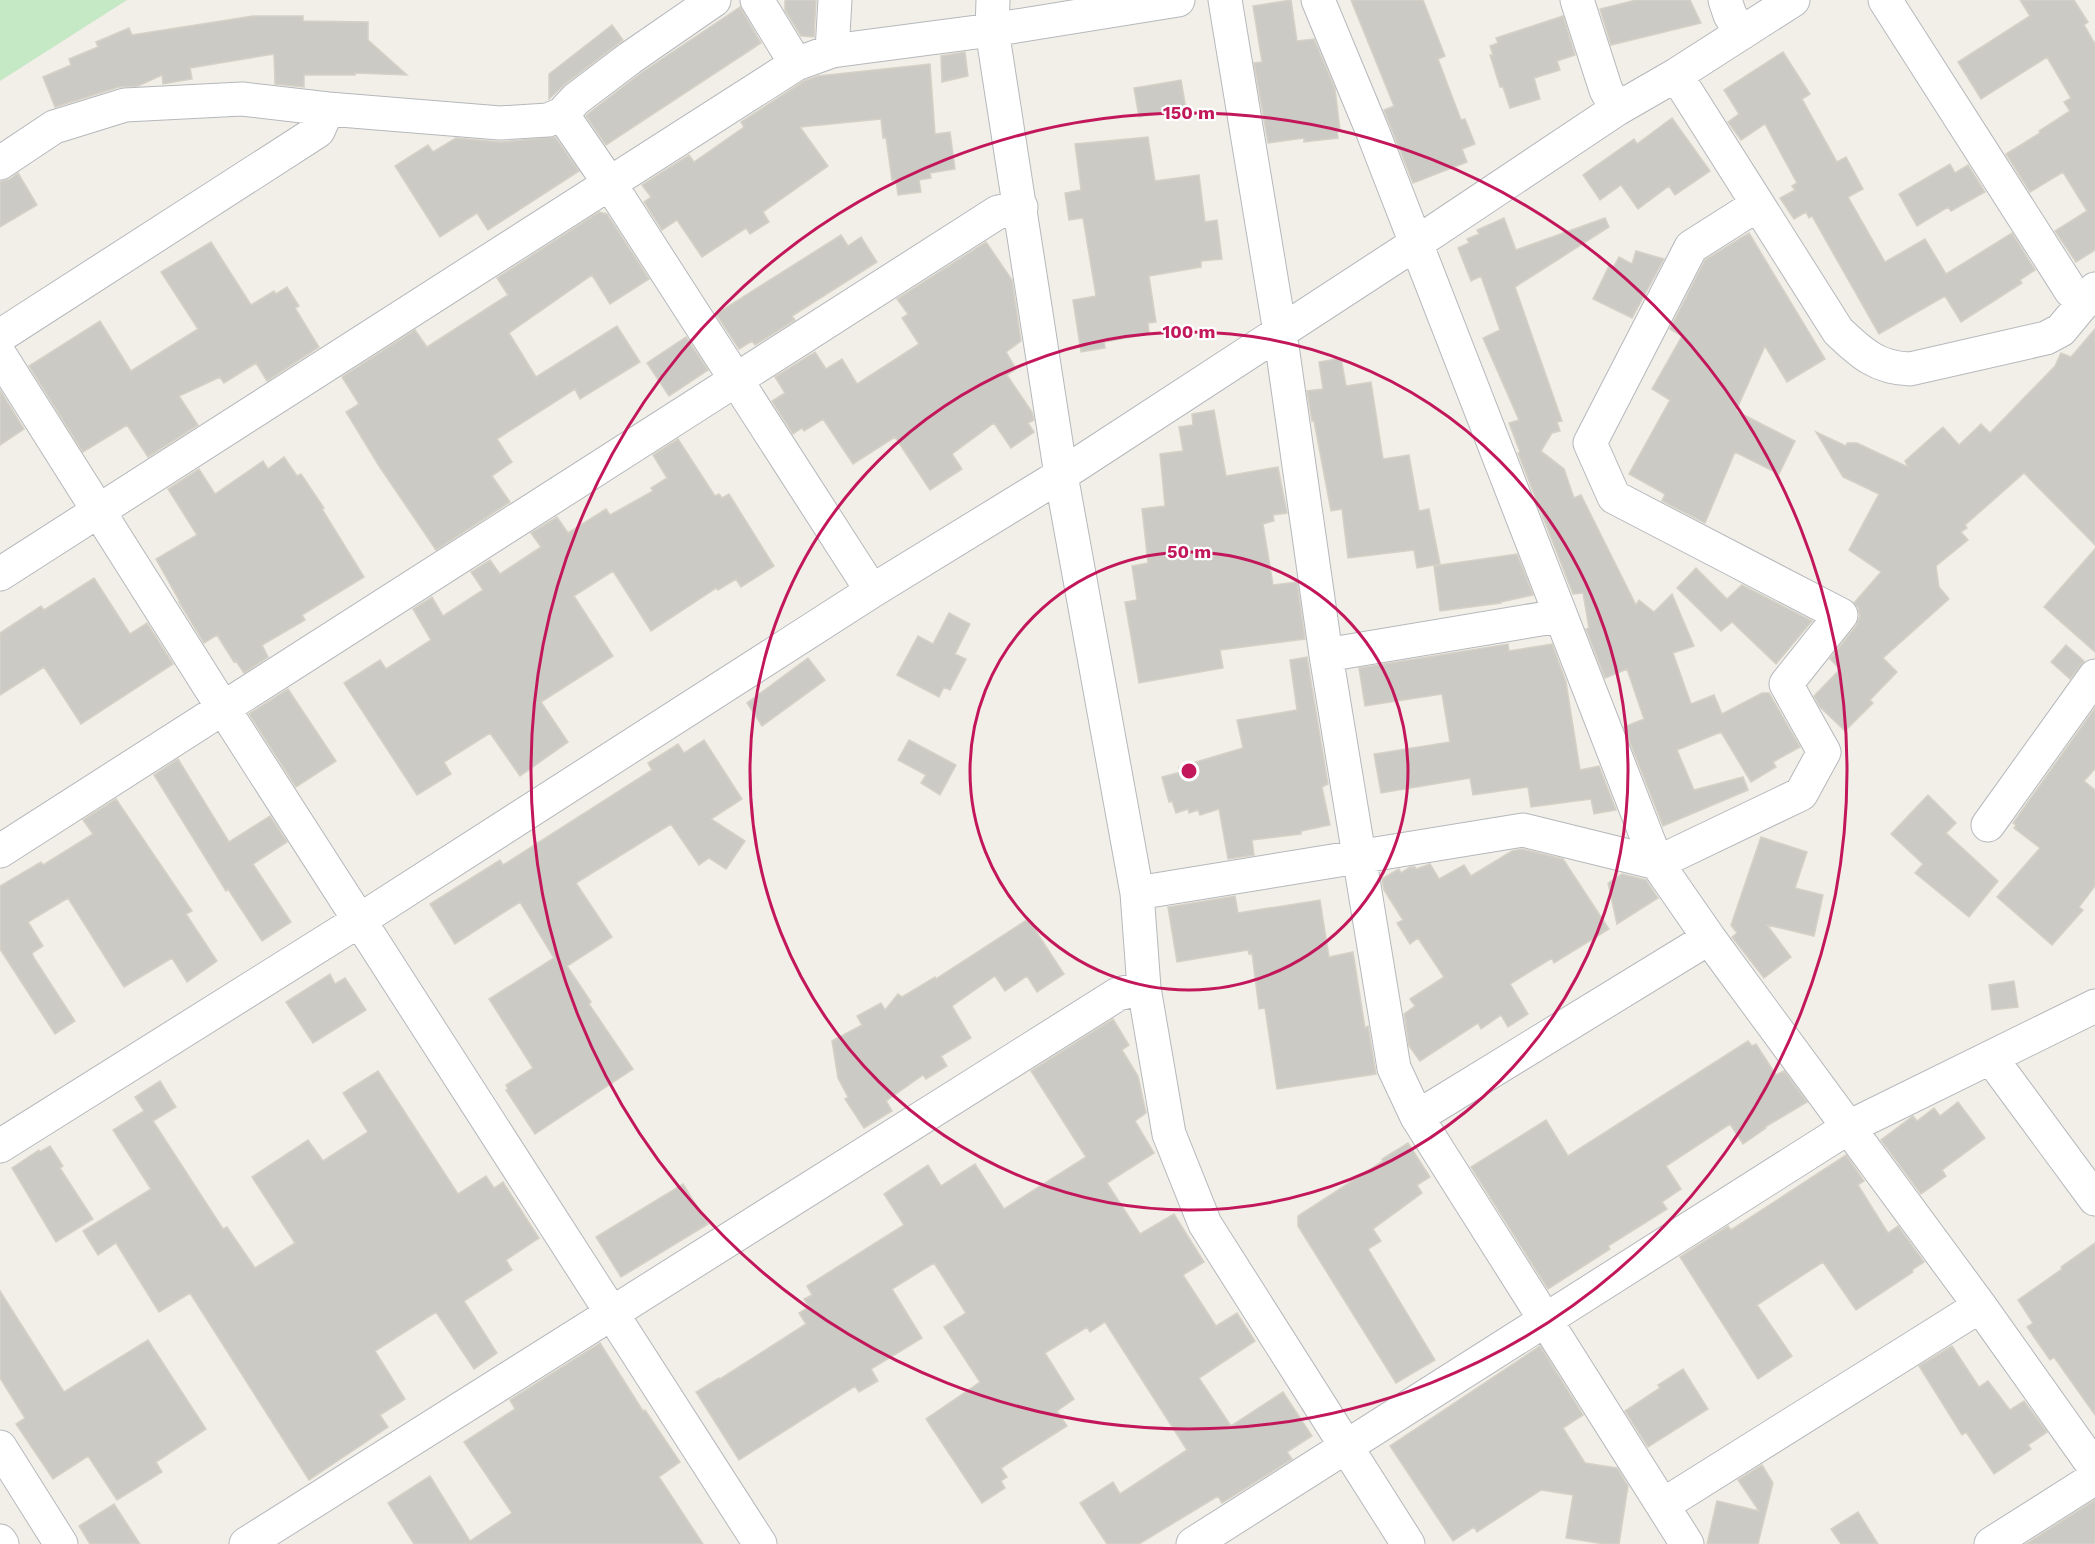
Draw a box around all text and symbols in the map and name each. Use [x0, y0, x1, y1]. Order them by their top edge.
text: 150 m [1163, 102, 1215, 123]
text: 100 m [1162, 321, 1216, 342]
text: 50 m [1167, 541, 1211, 562]
centre of rings [1179, 761, 1199, 781]

